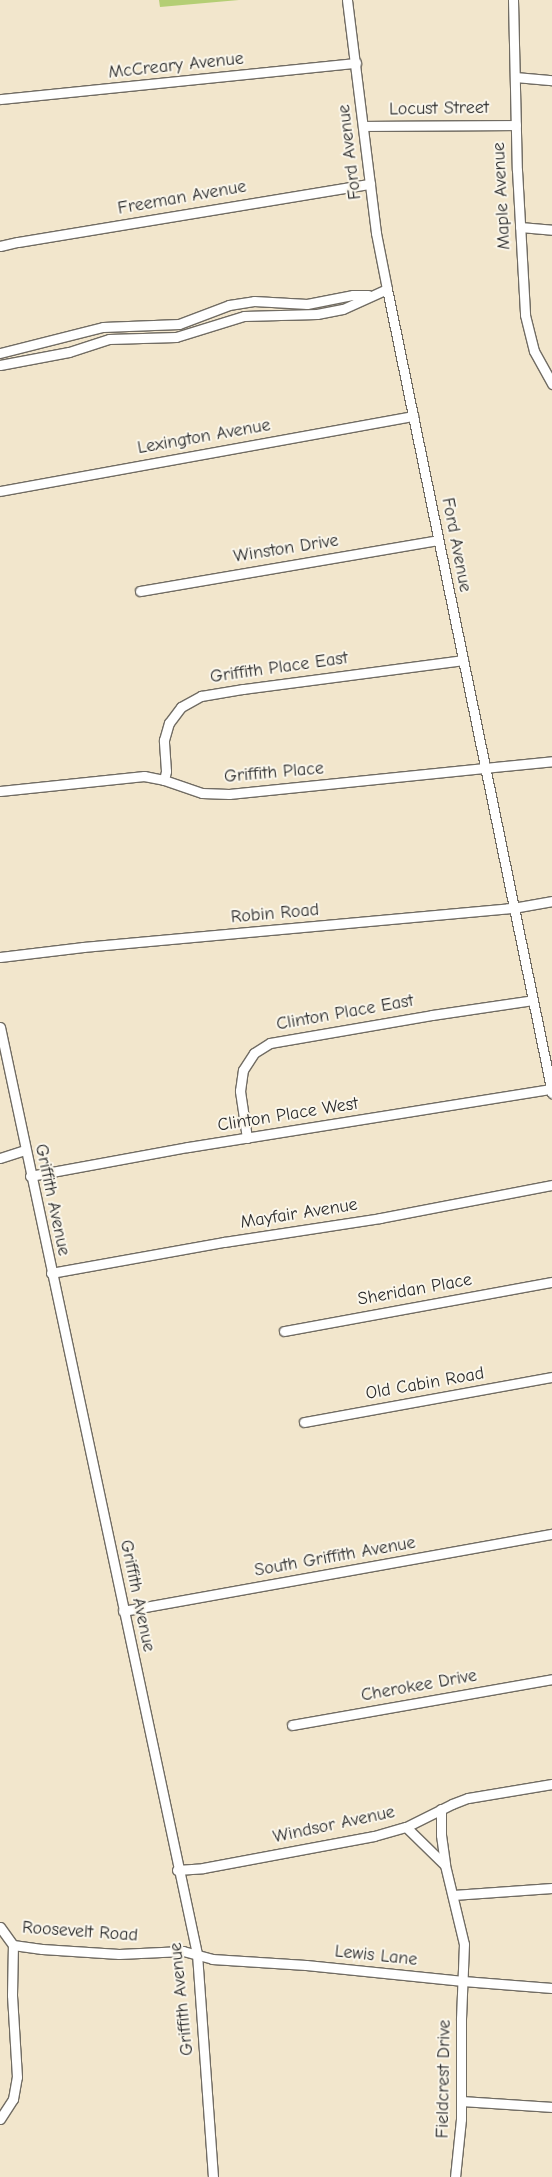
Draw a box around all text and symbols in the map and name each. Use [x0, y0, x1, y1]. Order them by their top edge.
street label: McCreary Avenue [107, 48, 245, 84]
street label: Locust Street [389, 97, 489, 121]
street label: Ford Avenue [333, 103, 367, 201]
street label: Maple Avenue [488, 142, 516, 250]
street label: Freeman Avenue [116, 176, 248, 220]
street label: Lexington Avenue [136, 415, 272, 459]
street label: Ford Avenue [436, 496, 476, 594]
street label: Winston Drive [232, 530, 340, 568]
street label: Griffith Place East [209, 648, 349, 688]
street label: Griffith Place [223, 758, 325, 788]
street label: Robin Road [230, 899, 320, 929]
street label: Clinton Place East [275, 990, 415, 1036]
street label: Clinton Place West [216, 1093, 360, 1137]
street label: Griffith Avenue [30, 1142, 74, 1258]
street label: Mayfair Avenue [239, 1194, 359, 1234]
street label: Sheridan Place [356, 1269, 474, 1311]
street label: Old Cabin Road [364, 1363, 486, 1405]
street label: South Griffith Avenue [253, 1532, 417, 1582]
street label: Griffith Avenue [115, 1538, 159, 1654]
street label: Cherokee Drive [359, 1665, 479, 1707]
street label: Windsor Avenue [271, 1802, 397, 1848]
street label: Roosevelt Road [21, 1917, 139, 1947]
street label: Griffith Avenue [165, 1941, 199, 2057]
street label: Lewis Lane [334, 1941, 418, 1971]
street label: Fieldcrest Drive [432, 2019, 456, 2139]

